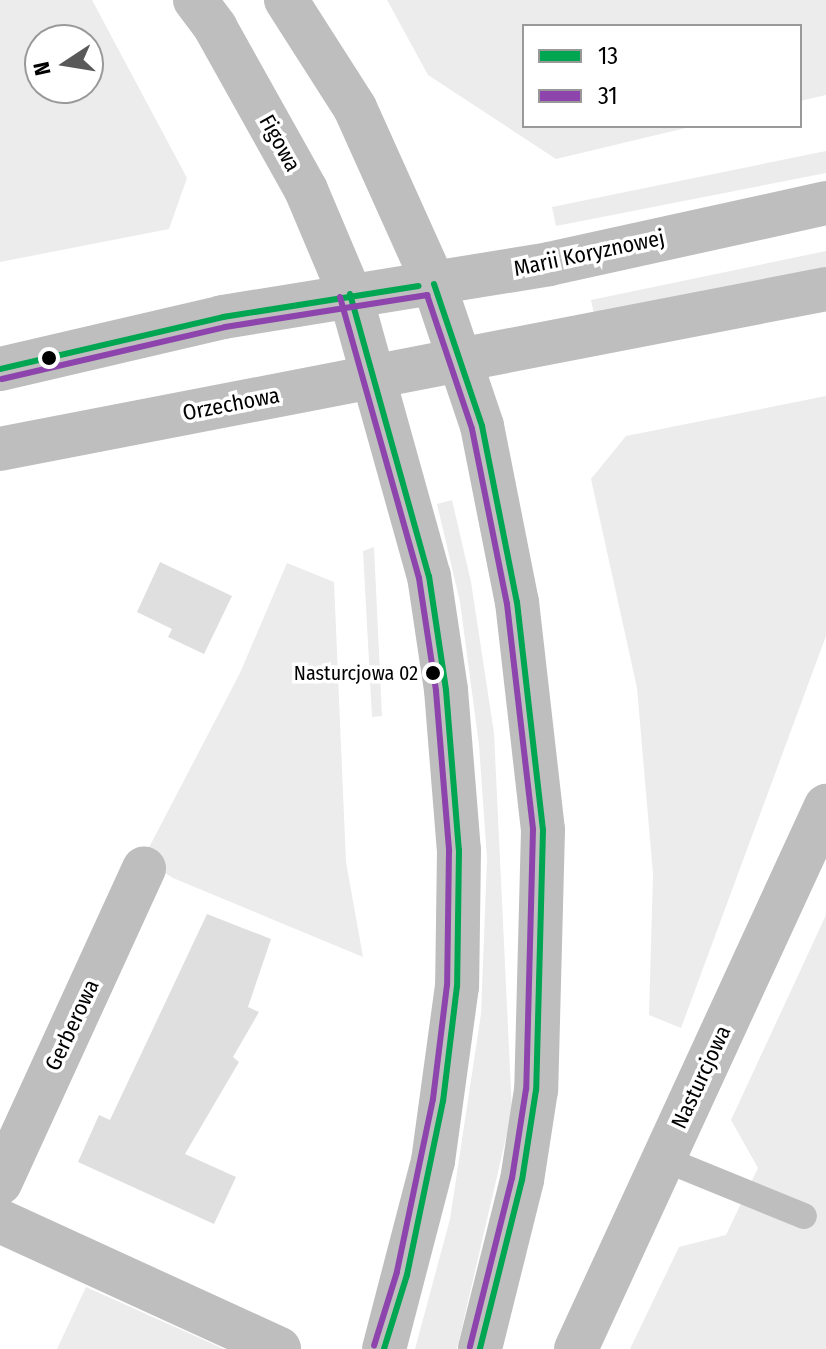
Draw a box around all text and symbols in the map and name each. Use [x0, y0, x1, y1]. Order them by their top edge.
north arrow [24, 24, 104, 104]
legend [522, 24, 802, 128]
text: 13 [598, 42, 618, 70]
text: N [27, 59, 57, 78]
text: 31 [598, 82, 618, 110]
street label: Figowa [254, 110, 306, 176]
street label: Marii Koryznowej [511, 224, 667, 282]
unlabelled marker [41, 350, 57, 366]
street label: Orzechowa [180, 382, 282, 426]
place label: Nasturcjowa 02 [294, 661, 418, 685]
marker: Nasturcjowa 02 [425, 665, 441, 681]
street label: Gerberowa [39, 975, 105, 1075]
street label: Nasturcjowa [666, 1021, 736, 1133]

